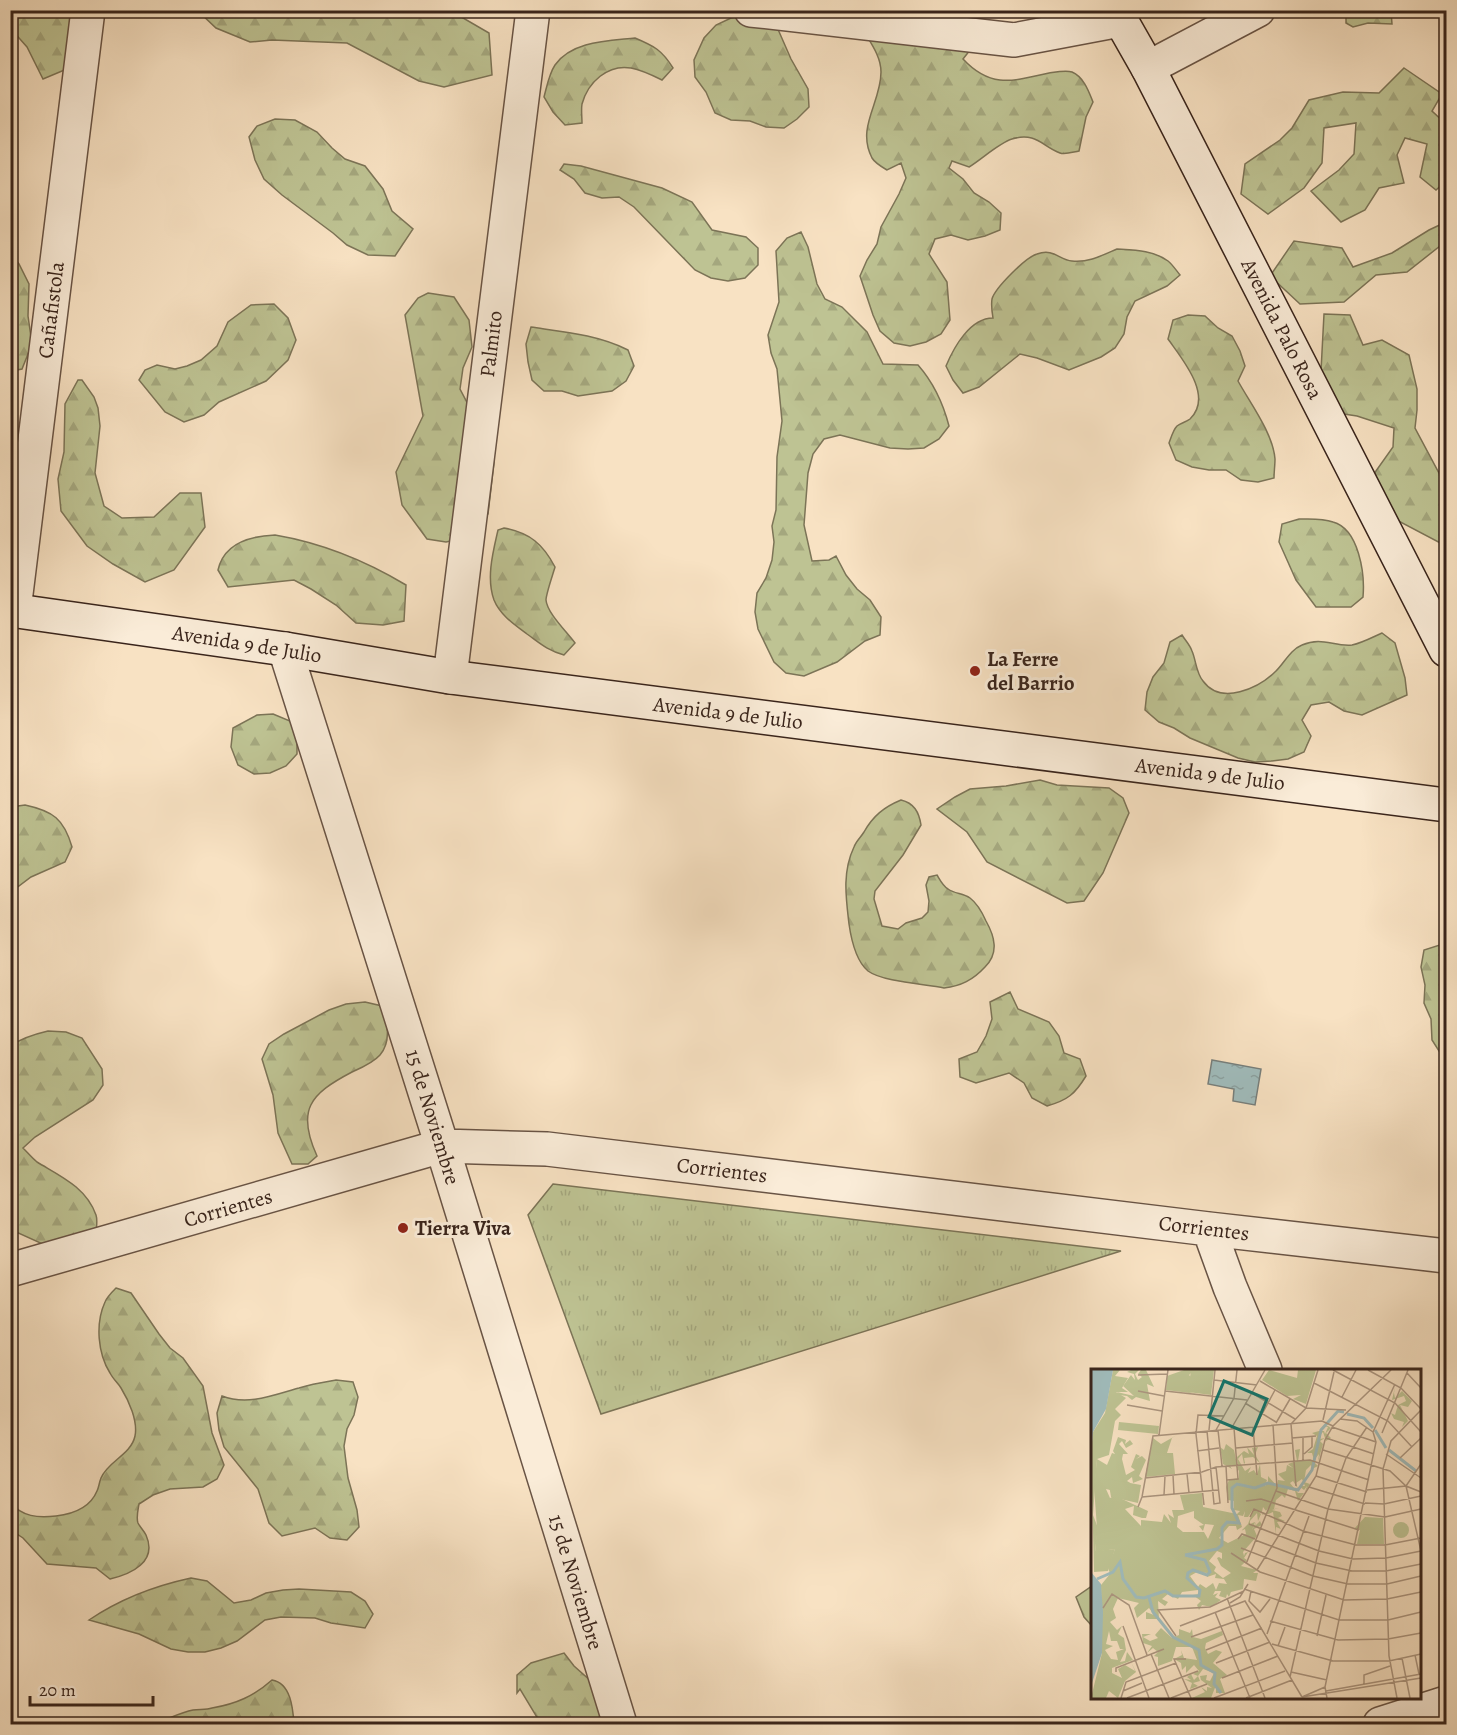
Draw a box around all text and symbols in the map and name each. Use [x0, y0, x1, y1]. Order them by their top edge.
street label: Avenida Palo Rosa [1234, 253, 1330, 404]
street label: Cañafistola [31, 260, 71, 360]
street label: Palmito [473, 309, 509, 379]
street label: Avenida 9 de Julio [169, 618, 324, 670]
place label: La Ferre del Barrio [987, 645, 1075, 697]
marker: La Ferre del Barrio [968, 664, 982, 678]
street label: Avenida 9 de Julio [651, 690, 804, 736]
street label: Avenida 9 de Julio [1133, 751, 1286, 797]
street label: 15 de Noviembre [399, 1046, 467, 1188]
street label: Corrientes [675, 1151, 769, 1189]
street label: Corrientes [180, 1182, 276, 1234]
street label: Corrientes [1157, 1209, 1251, 1247]
place label: Tierra Viva [415, 1214, 512, 1242]
marker: Tierra Viva [396, 1221, 410, 1235]
inset map [1091, 1369, 1421, 1699]
street label: 15 de Noviembre [542, 1511, 610, 1653]
scale bar [30, 1669, 153, 1707]
text: 20 m [39, 1678, 76, 1702]

